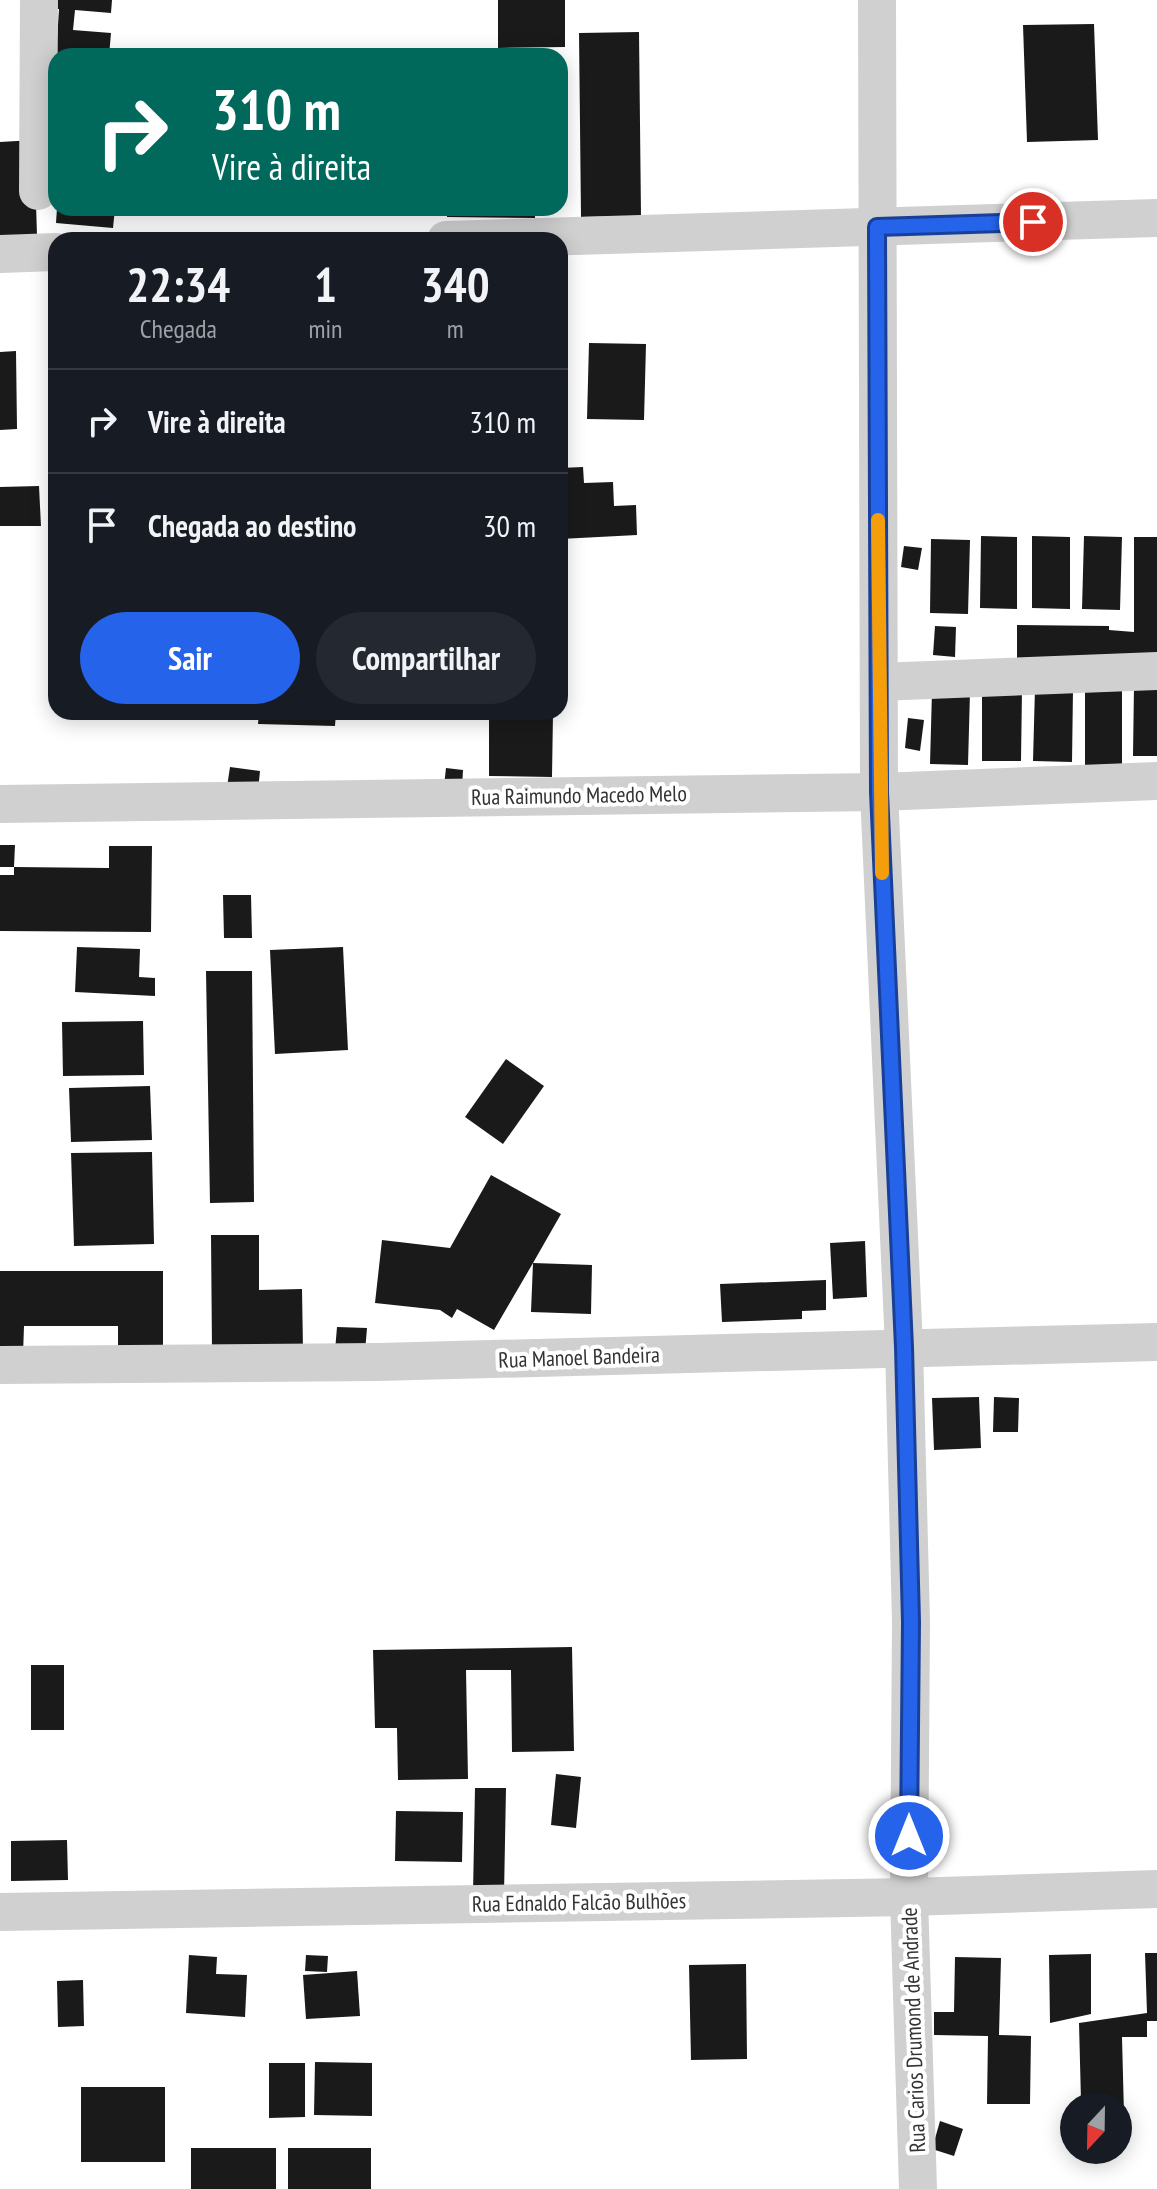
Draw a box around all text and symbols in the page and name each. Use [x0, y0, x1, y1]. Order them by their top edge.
text: 310 m [212, 73, 341, 145]
icon: right [80, 80, 184, 184]
text: Vire à direita [212, 143, 371, 190]
pin [999, 188, 1067, 256]
icon: arrive [1011, 200, 1055, 244]
text: 22:34 [126, 253, 230, 315]
text: 1 [314, 253, 337, 315]
text: 340 [421, 253, 490, 315]
text: Chegada [140, 312, 217, 345]
text: min [308, 312, 342, 345]
text: m [447, 312, 464, 345]
icon: right [80, 399, 124, 443]
text: Vire à direita [148, 402, 286, 441]
text: 310 m [470, 402, 536, 441]
icon: arrive [80, 503, 124, 547]
text: Chegada ao destino [148, 506, 356, 545]
text: 30 m [483, 506, 536, 545]
button: Sair [80, 612, 300, 704]
button: Compartilhar [316, 612, 536, 704]
street label: Rua Raimundo Macedo Melo [471, 779, 687, 811]
street label: Rua Manoel Bandeira [498, 1340, 660, 1374]
position arrow [867, 1794, 951, 1878]
street label: Rua Ednaldo Falcão Bulhões [472, 1886, 686, 1918]
street label: Rua Carios Drumond de Andrade [895, 1907, 931, 2153]
north arrow [1060, 2092, 1132, 2164]
map controls [1060, 2092, 1132, 2164]

